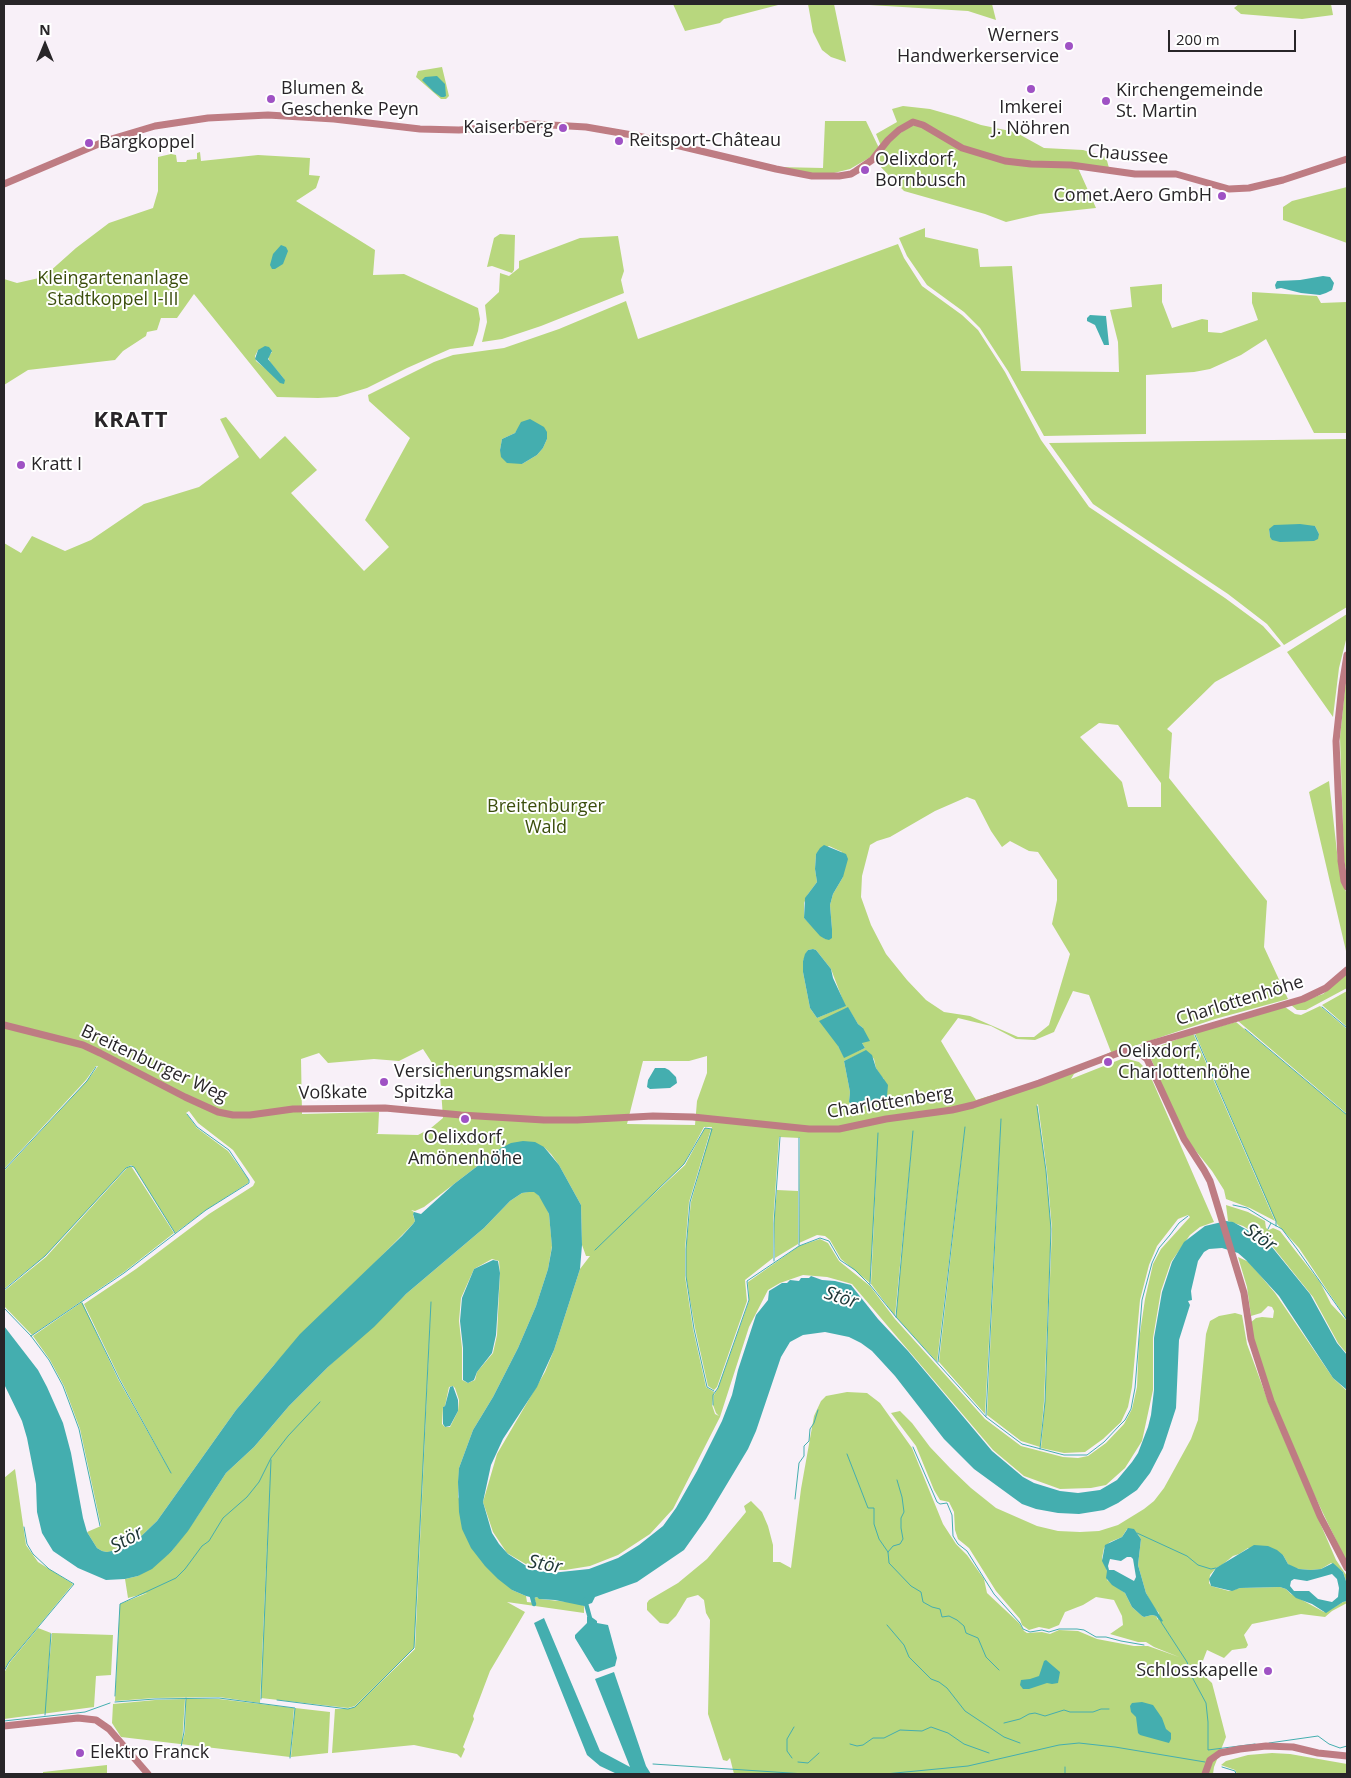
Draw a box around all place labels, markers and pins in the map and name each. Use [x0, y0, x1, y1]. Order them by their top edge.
place label: Werners Handwerkerservice [897, 25, 1059, 68]
marker: Werners Handwerkerservice [1063, 40, 1075, 52]
place label: Blumen & Geschenke Peyn [281, 78, 419, 120]
place label: Kirchengemeinde St. Martin [1116, 80, 1263, 122]
marker: Imkerei J. Nöhren [1025, 83, 1037, 95]
marker: Blumen & Geschenke Peyn [265, 93, 277, 105]
marker: Kirchengemeinde St. Martin [1100, 95, 1112, 107]
place label: Imkerei J. Nöhren [992, 97, 1070, 140]
place label: Kaiserberg [463, 117, 553, 139]
marker: Kaiserberg [557, 122, 569, 134]
place label: Reitsport-Château [629, 130, 781, 152]
place label: Bargkoppel [99, 132, 195, 154]
marker: Reitsport-Château [613, 135, 625, 147]
marker: Bargkoppel [83, 137, 95, 149]
place label: Oelixdorf, Bornbusch [875, 149, 966, 192]
marker: Oelixdorf, Bornbusch [859, 164, 871, 176]
place label: Comet.Aero GmbH [1054, 185, 1212, 207]
marker: Comet.Aero GmbH [1216, 190, 1228, 202]
place label: Kratt I [31, 454, 82, 476]
marker: Kratt I [15, 459, 27, 471]
place label: Oelixdorf, Charlottenhöhe [1118, 1041, 1250, 1084]
marker: Oelixdorf, Charlottenhöhe [1102, 1056, 1114, 1068]
place label: Versicherungsmakler Spitzka [394, 1061, 571, 1104]
marker: Versicherungsmakler Spitzka [378, 1076, 390, 1088]
marker: Oelixdorf, Amönenhöhe [459, 1113, 471, 1125]
place label: Oelixdorf, Amönenhöhe [408, 1127, 522, 1170]
place label: Schlosskapelle [1136, 1660, 1258, 1682]
marker: Schlosskapelle [1262, 1665, 1274, 1677]
place label: Elektro Franck [90, 1742, 209, 1764]
marker: Elektro Franck [74, 1747, 86, 1759]

